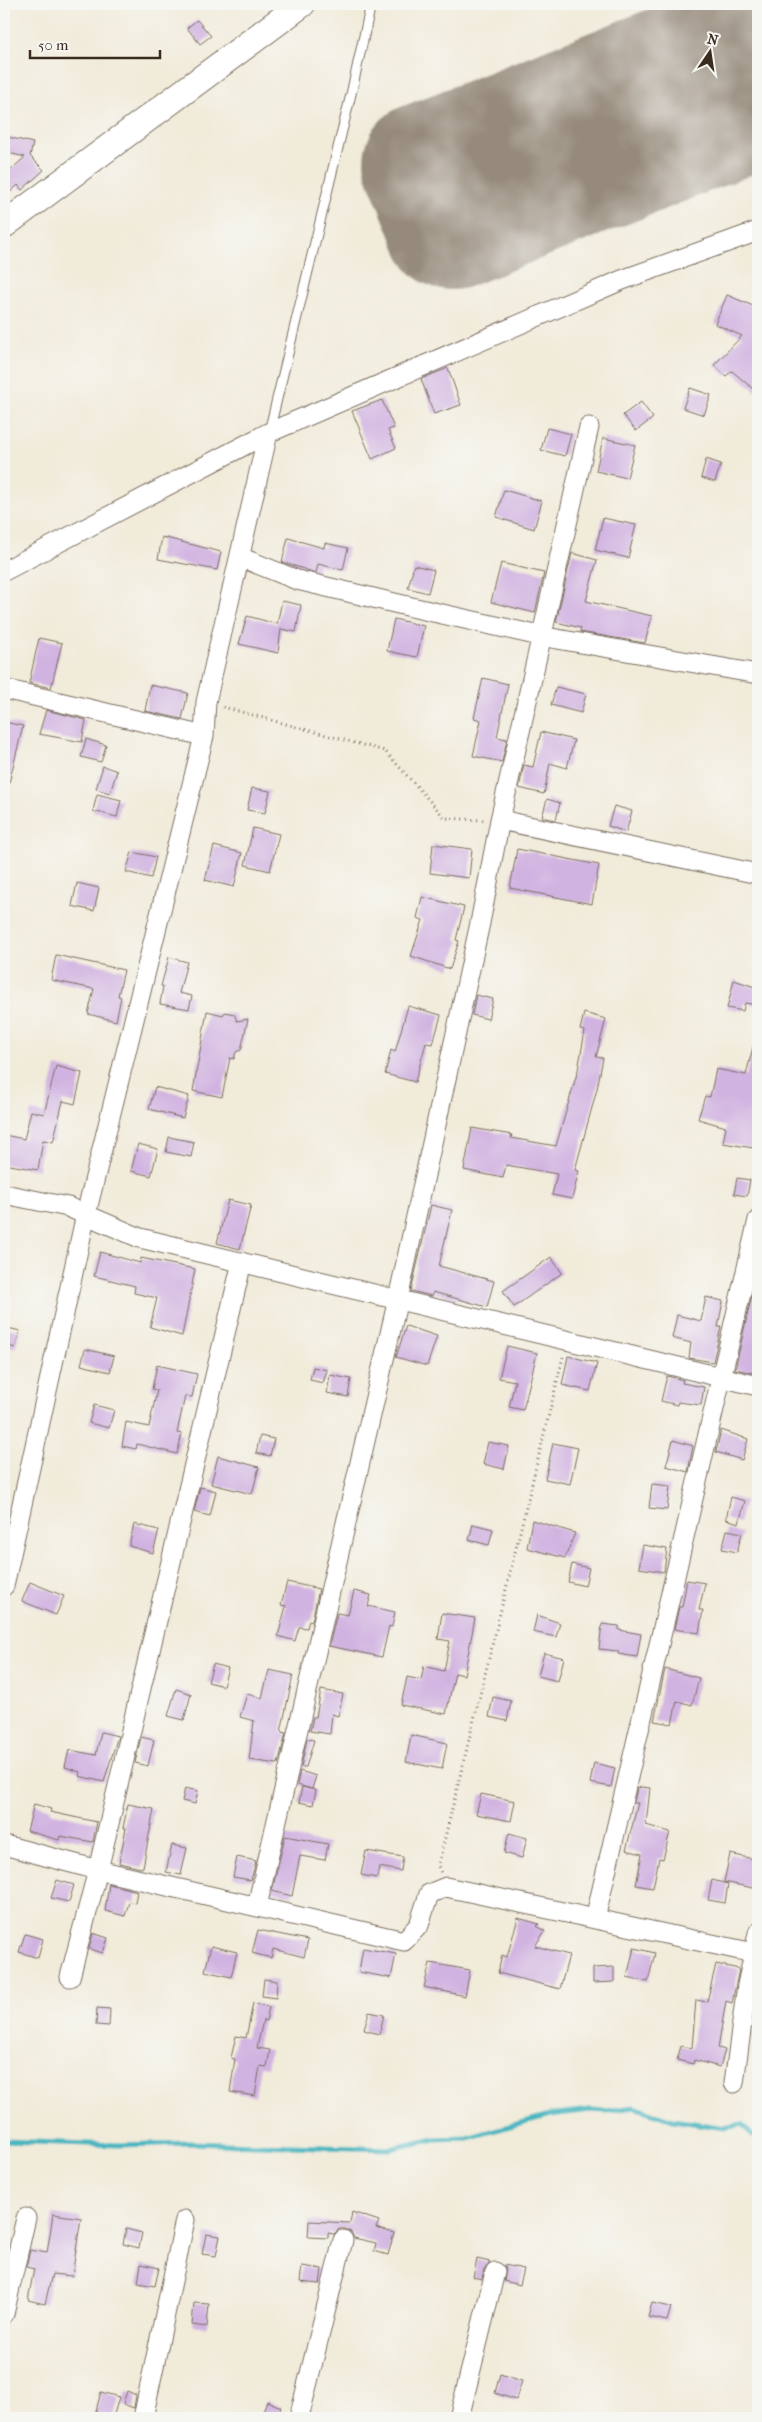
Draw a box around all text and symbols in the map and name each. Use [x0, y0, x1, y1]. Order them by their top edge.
scale bar [30, 28, 160, 60]
north arrow [684, 28, 734, 78]
text: N [706, 30, 720, 49]
text: 50 m [38, 36, 69, 54]

